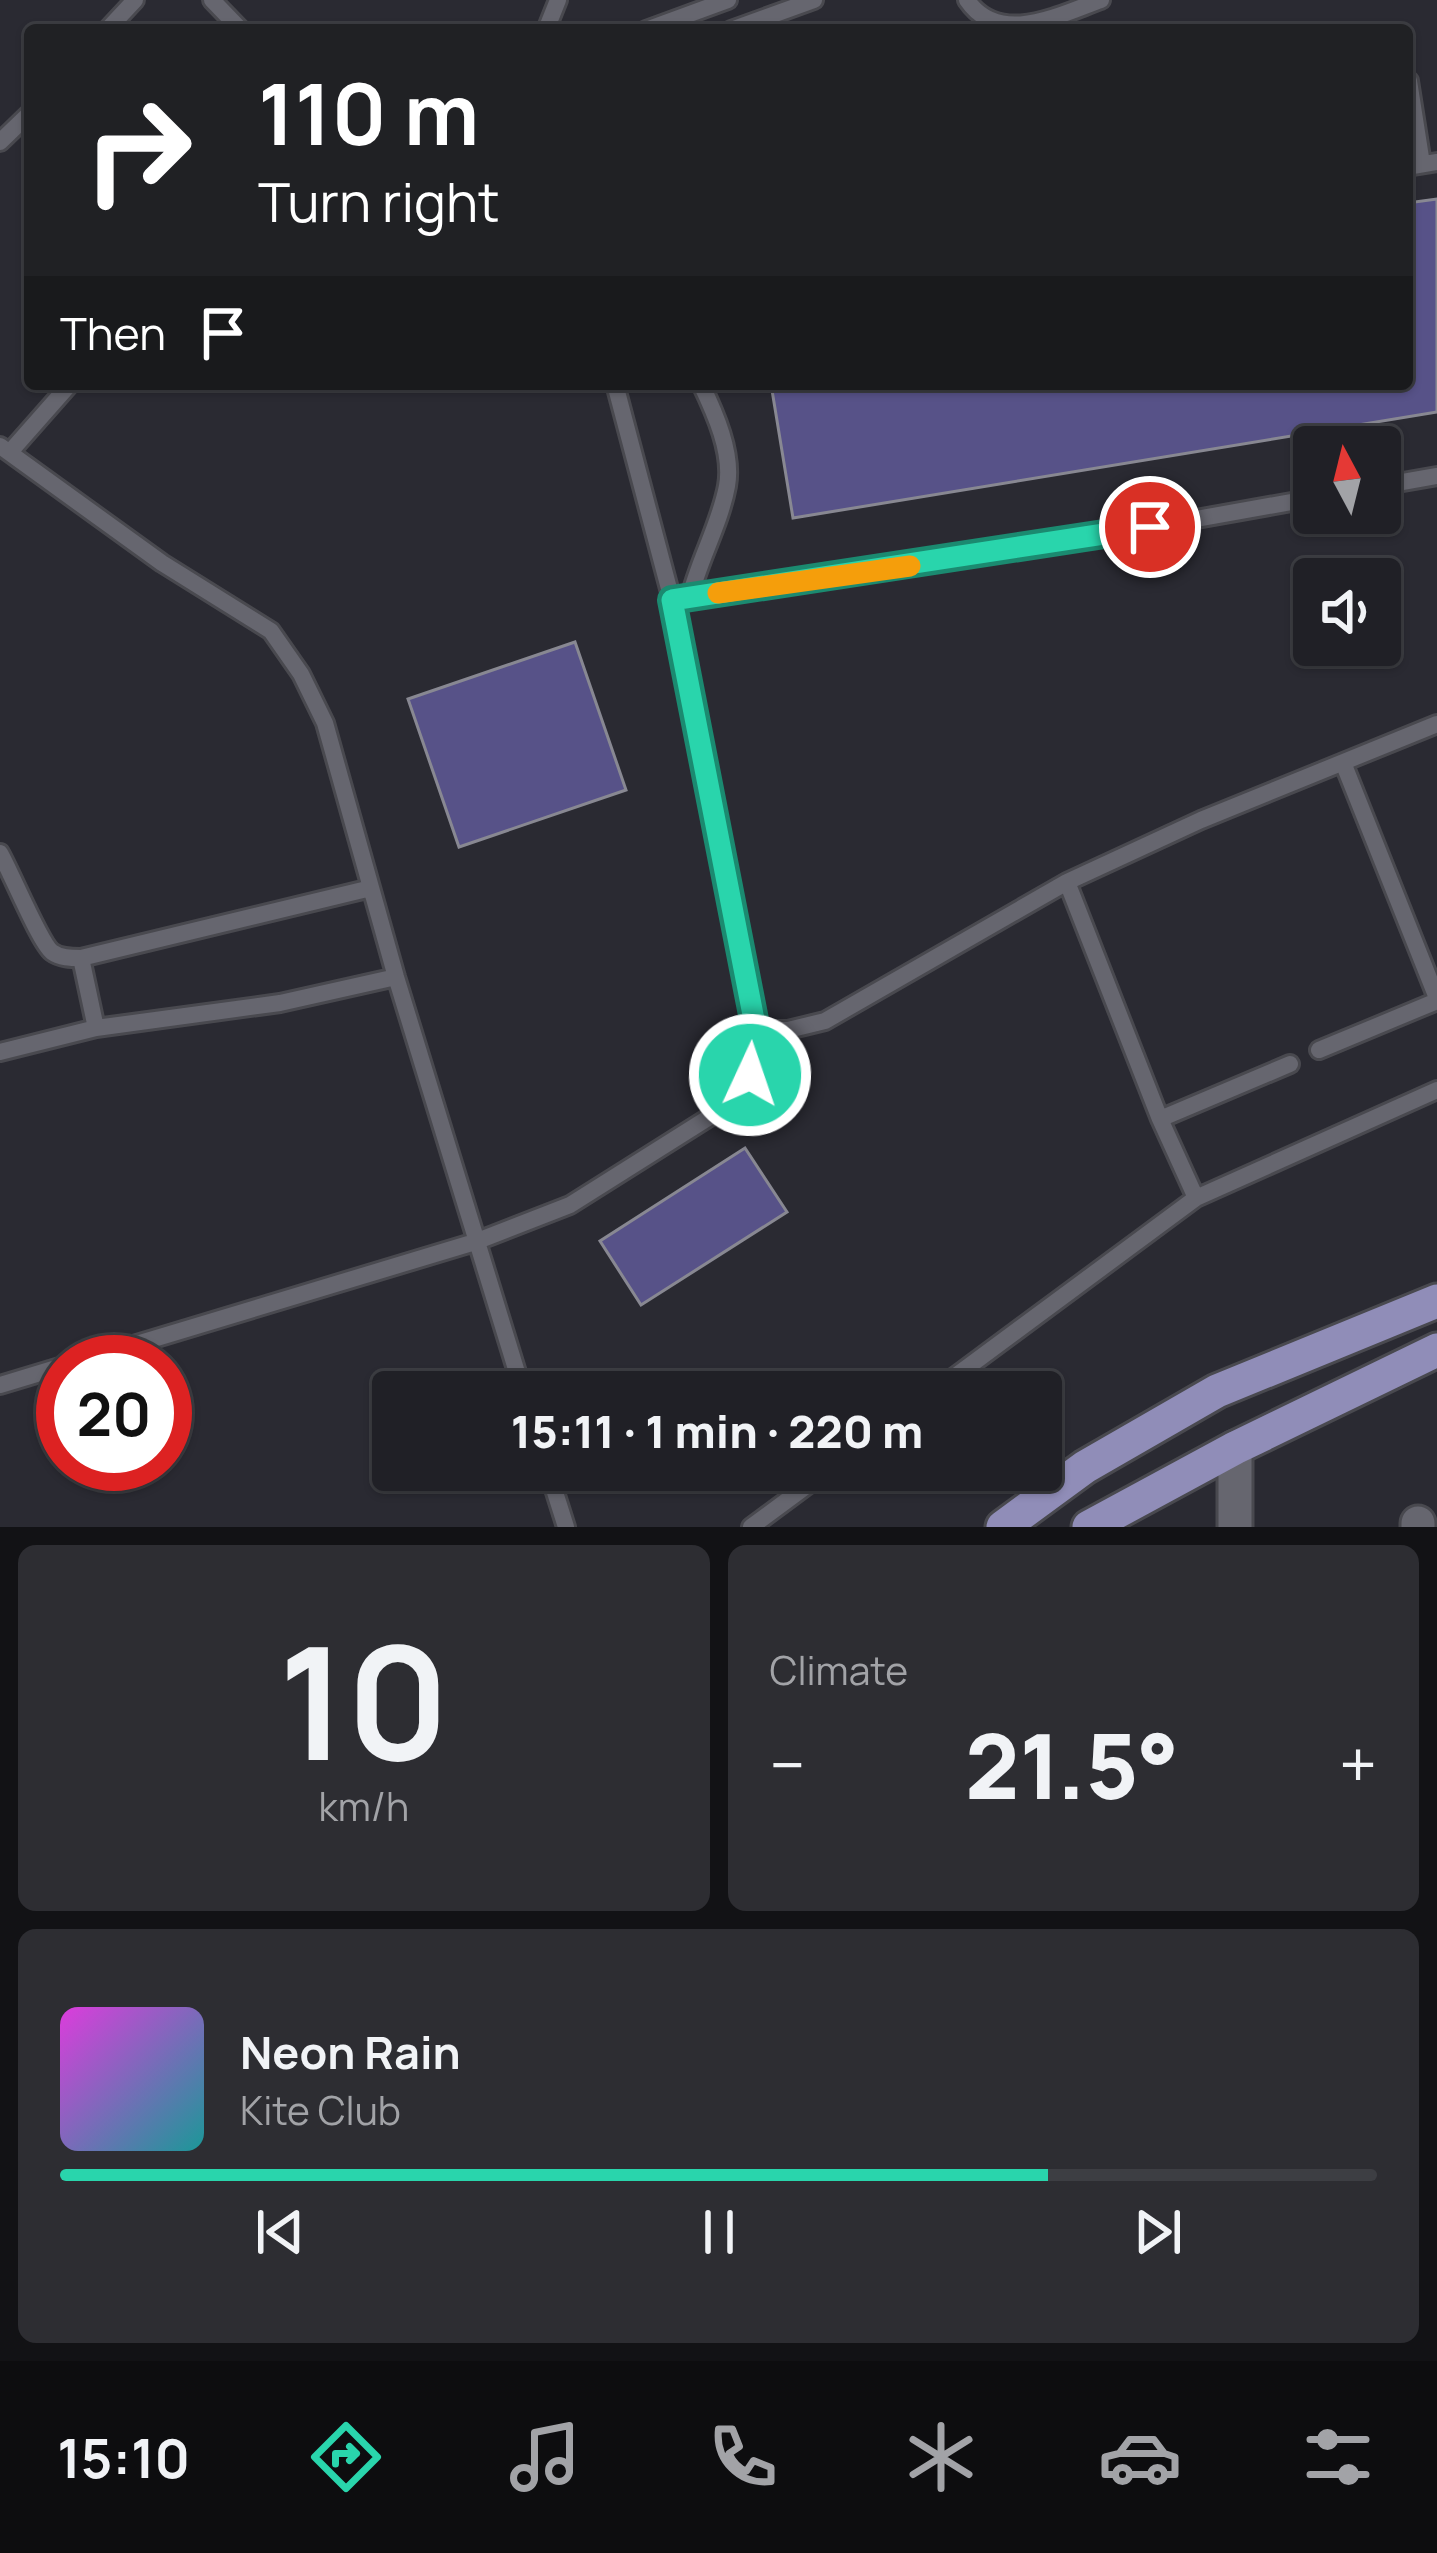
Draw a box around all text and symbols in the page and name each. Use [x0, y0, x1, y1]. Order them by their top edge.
text: 110 m [258, 55, 479, 170]
icon: right [60, 72, 216, 228]
text: Turn right [258, 164, 500, 238]
icon: arrive [190, 300, 256, 366]
text: Then [60, 302, 166, 364]
north arrow [1293, 426, 1401, 534]
map controls [1293, 426, 1401, 666]
pin [1099, 476, 1201, 578]
icon: arrive [1117, 494, 1183, 560]
button: sound [1293, 558, 1401, 666]
position arrow [687, 1012, 813, 1138]
speed limit sign: 20 [36, 1335, 192, 1491]
text: 15:11 · 1 min · 220 m [511, 1400, 923, 1462]
text: 10 [278, 1594, 449, 1807]
text: Climate [770, 1643, 908, 1697]
text: 21.5° [965, 1703, 1179, 1826]
text: − [770, 1719, 805, 1809]
text: + [1339, 1719, 1377, 1809]
text: km/h [318, 1779, 409, 1833]
text: Neon Rain [240, 2021, 461, 2083]
text: Kite Club [240, 2083, 401, 2137]
icon: previous [247, 2199, 313, 2265]
icon: pause [686, 2199, 752, 2265]
icon: next [1125, 2199, 1191, 2265]
icon: directions [304, 2415, 388, 2499]
icon: music [503, 2415, 587, 2499]
icon: phone [701, 2415, 785, 2499]
icon: climate [899, 2415, 983, 2499]
icon: car [1098, 2415, 1182, 2499]
icon: filters [1296, 2415, 1380, 2499]
text: 15:10 [57, 2420, 190, 2494]

